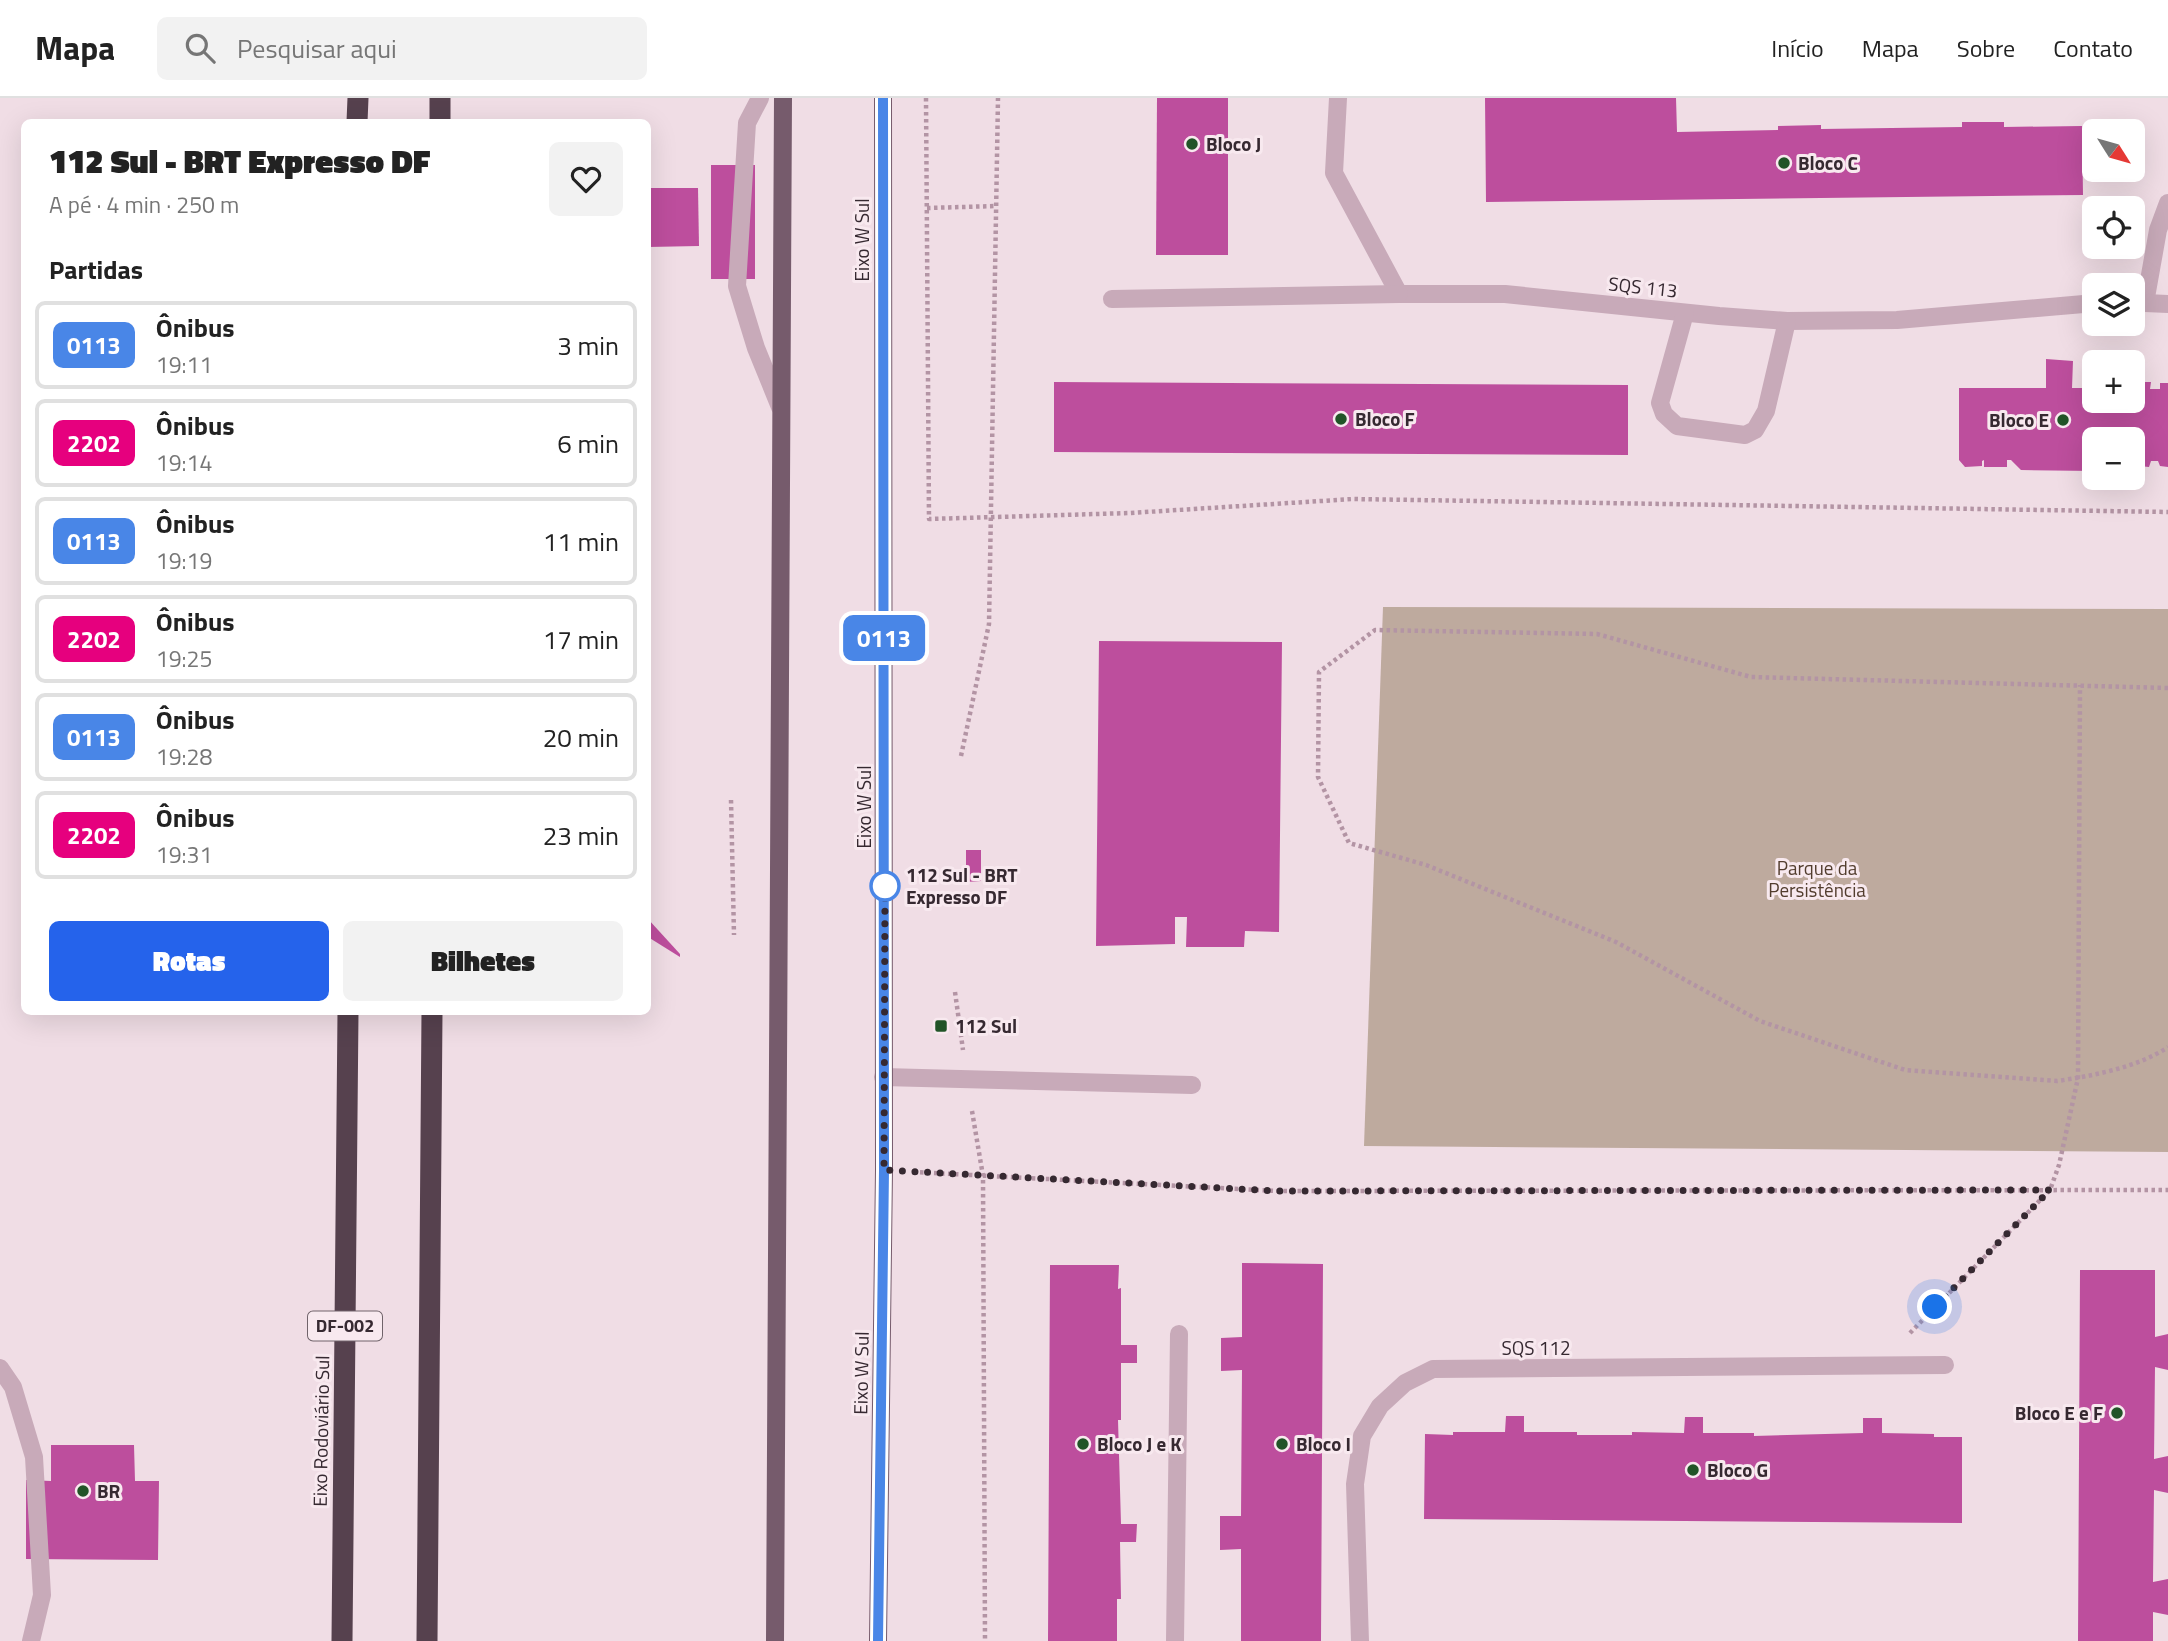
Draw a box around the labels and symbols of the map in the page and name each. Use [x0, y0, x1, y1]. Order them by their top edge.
north arrow [2082, 119, 2146, 182]
place label: Bloco J [1206, 129, 1261, 158]
marker: Bloco J [1184, 136, 1200, 152]
place label: Bloco C [1798, 148, 1858, 177]
marker: Bloco C [1776, 155, 1792, 171]
street label: Eixo W Sul [847, 198, 876, 282]
street label: SQS 113 [1607, 268, 1679, 305]
place label: Bloco F [1355, 404, 1415, 433]
place label: Bloco E [1989, 405, 2049, 434]
marker: Bloco F [1333, 411, 1349, 427]
marker: Bloco E [2055, 412, 2071, 428]
line badge: 0113 [835, 615, 933, 661]
street label: Eixo W Sul [849, 765, 878, 849]
park label: Parque da Persistência [1768, 853, 1866, 904]
place label: 112 Sul - BRT Expresso DF [906, 860, 1018, 911]
marker: 112 Sul - BRT Expresso DF [870, 871, 900, 901]
place label: 112 Sul [955, 1011, 1017, 1040]
marker: 112 Sul [933, 1018, 949, 1034]
your location [1917, 1289, 1952, 1324]
road number: DF-002 [308, 1311, 382, 1340]
street label: Eixo W Sul [845, 1331, 876, 1415]
street label: SQS 112 [1501, 1333, 1571, 1362]
street label: Eixo Rodoviário Sul [305, 1355, 336, 1507]
place label: Bloco E e F [2015, 1398, 2103, 1427]
marker: Bloco E e F [2109, 1405, 2125, 1421]
place label: Bloco J e K [1097, 1429, 1182, 1458]
place label: Bloco I [1296, 1429, 1351, 1458]
marker: Bloco J e K [1075, 1436, 1091, 1452]
marker: Bloco I [1274, 1436, 1290, 1452]
place label: Bloco G [1707, 1455, 1768, 1484]
marker: Bloco G [1685, 1462, 1701, 1478]
place label: BR [97, 1476, 120, 1505]
marker: BR [75, 1483, 91, 1499]

